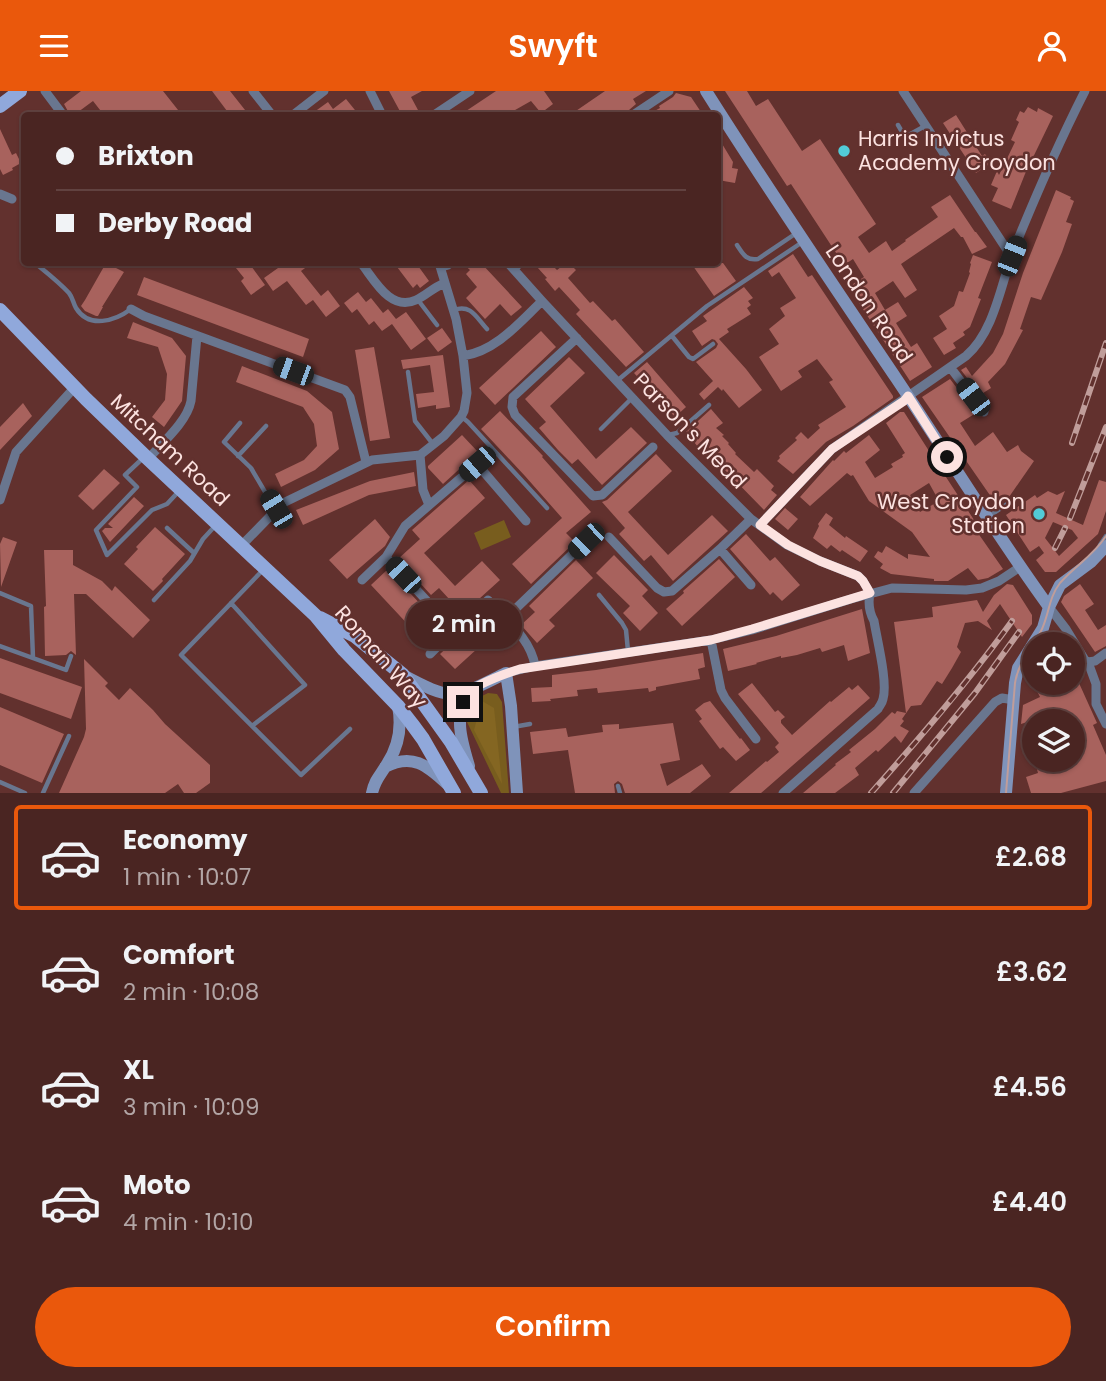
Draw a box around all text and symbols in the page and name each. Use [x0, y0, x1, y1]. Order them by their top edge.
text: Swyft [508, 23, 598, 68]
icon: menu [35, 27, 73, 65]
icon: person [1033, 27, 1071, 65]
place label: Harris Invictus Academy Croydon [858, 124, 1056, 177]
text: Brixton [98, 138, 194, 174]
marker: Harris Invictus Academy Croydon [836, 143, 852, 159]
text: Derby Road [98, 205, 252, 241]
car [995, 233, 1030, 279]
street label: London Road [819, 239, 920, 369]
car [270, 354, 317, 388]
street label: Parson's Mead [627, 366, 753, 495]
car [952, 374, 995, 420]
street label: Mitcham Road [104, 387, 236, 512]
route start [931, 441, 963, 473]
car [455, 442, 500, 486]
car [257, 486, 296, 532]
place label: West Croydon Station [877, 487, 1025, 540]
marker: West Croydon Station [1031, 506, 1047, 522]
car [564, 519, 609, 563]
car [381, 552, 426, 598]
street label: Roman Way [329, 599, 434, 714]
callout: 2 min [405, 601, 521, 649]
text: 2 min [432, 608, 496, 640]
map controls [1022, 632, 1085, 772]
button: locate [1022, 632, 1085, 695]
route end [447, 686, 479, 718]
button: layers [1022, 709, 1085, 772]
text: Economy [123, 822, 247, 858]
icon: car [39, 826, 102, 889]
text: £2.68 [995, 839, 1067, 875]
text: 1 min · 10:07 [123, 861, 251, 893]
text: Comfort [123, 937, 235, 973]
icon: car [39, 941, 102, 1004]
text: £3.62 [996, 954, 1067, 990]
text: 2 min · 10:08 [123, 976, 259, 1008]
text: XL [123, 1052, 154, 1088]
icon: car [39, 1056, 102, 1119]
text: £4.56 [993, 1069, 1067, 1105]
text: 3 min · 10:09 [123, 1091, 260, 1123]
text: Moto [123, 1167, 191, 1203]
icon: car [39, 1171, 102, 1234]
text: £4.40 [992, 1184, 1067, 1220]
text: 4 min · 10:10 [123, 1206, 253, 1238]
button: Confirm [35, 1287, 1071, 1367]

